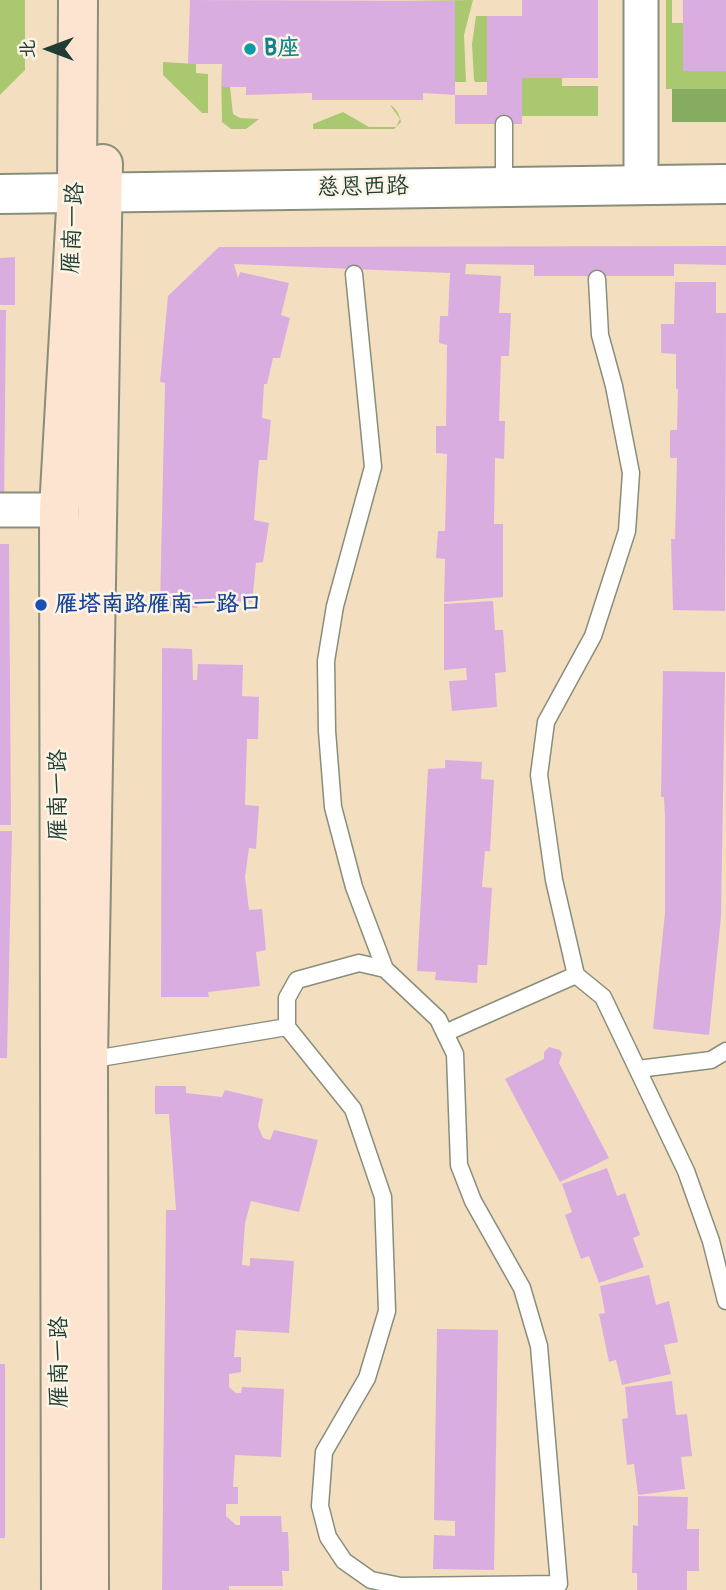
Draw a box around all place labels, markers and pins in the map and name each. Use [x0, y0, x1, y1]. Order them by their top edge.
place label: B座 [264, 35, 300, 63]
marker: B座 [242, 41, 258, 57]
place label: 雁塔南路雁南一路口 [55, 591, 262, 619]
marker: 雁塔南路雁南一路口 [33, 597, 49, 613]

